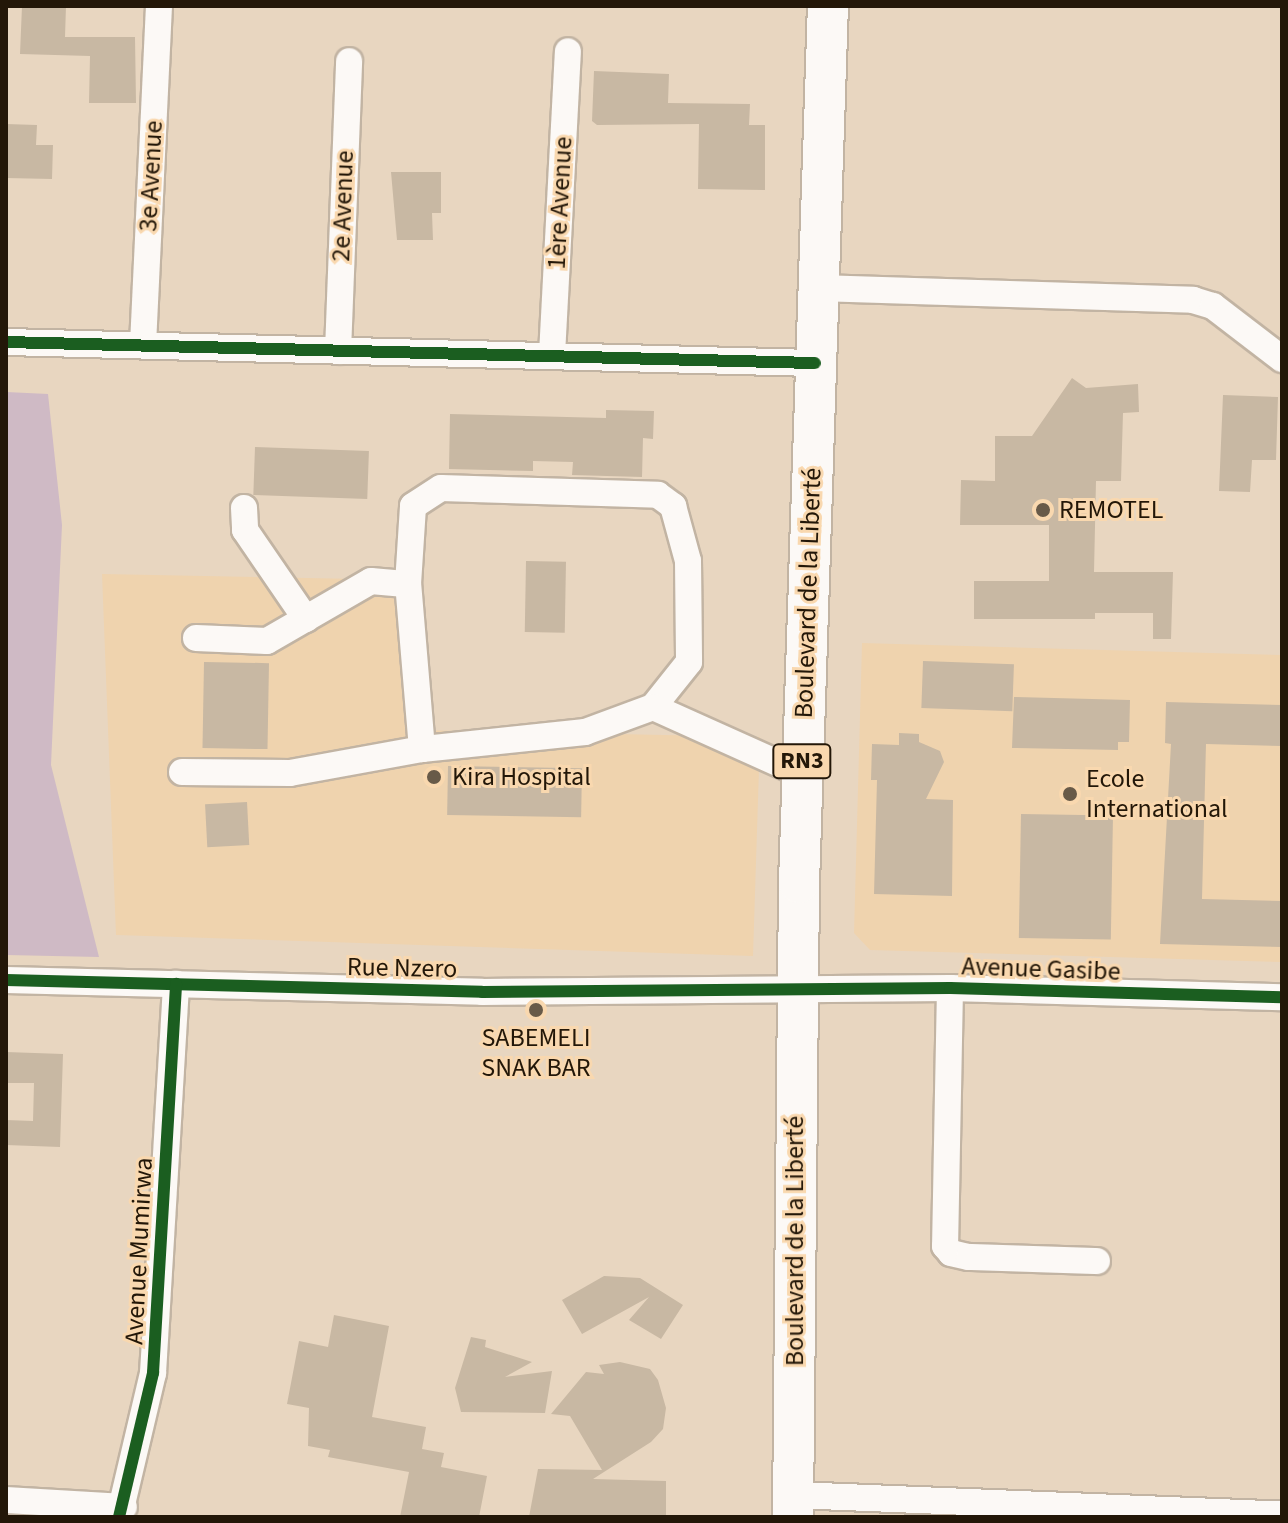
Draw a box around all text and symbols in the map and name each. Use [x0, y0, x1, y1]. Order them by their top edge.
street label: 3e Avenue [133, 120, 169, 232]
street label: 1ère Avenue [541, 136, 579, 270]
street label: 2e Avenue [325, 150, 361, 262]
street label: Boulevard de la Liberté [788, 467, 828, 719]
place label: REMOTEL [1059, 494, 1163, 526]
marker: REMOTEL [1034, 501, 1052, 519]
road number: RN3 [772, 741, 832, 781]
place label: Kira Hospital [452, 761, 591, 793]
place label: Ecole International [1086, 763, 1228, 824]
marker: Kira Hospital [423, 766, 445, 788]
marker: Ecole International [1061, 785, 1079, 803]
street label: Rue Nzero [347, 951, 457, 985]
street label: Avenue Gasibe [961, 951, 1121, 987]
marker: SABEMELI SNAK BAR [527, 1001, 545, 1019]
place label: SABEMELI SNAK BAR [481, 1022, 591, 1084]
street label: Boulevard de la Liberté [779, 1116, 811, 1366]
street label: Avenue Mumirwa [119, 1157, 159, 1345]

